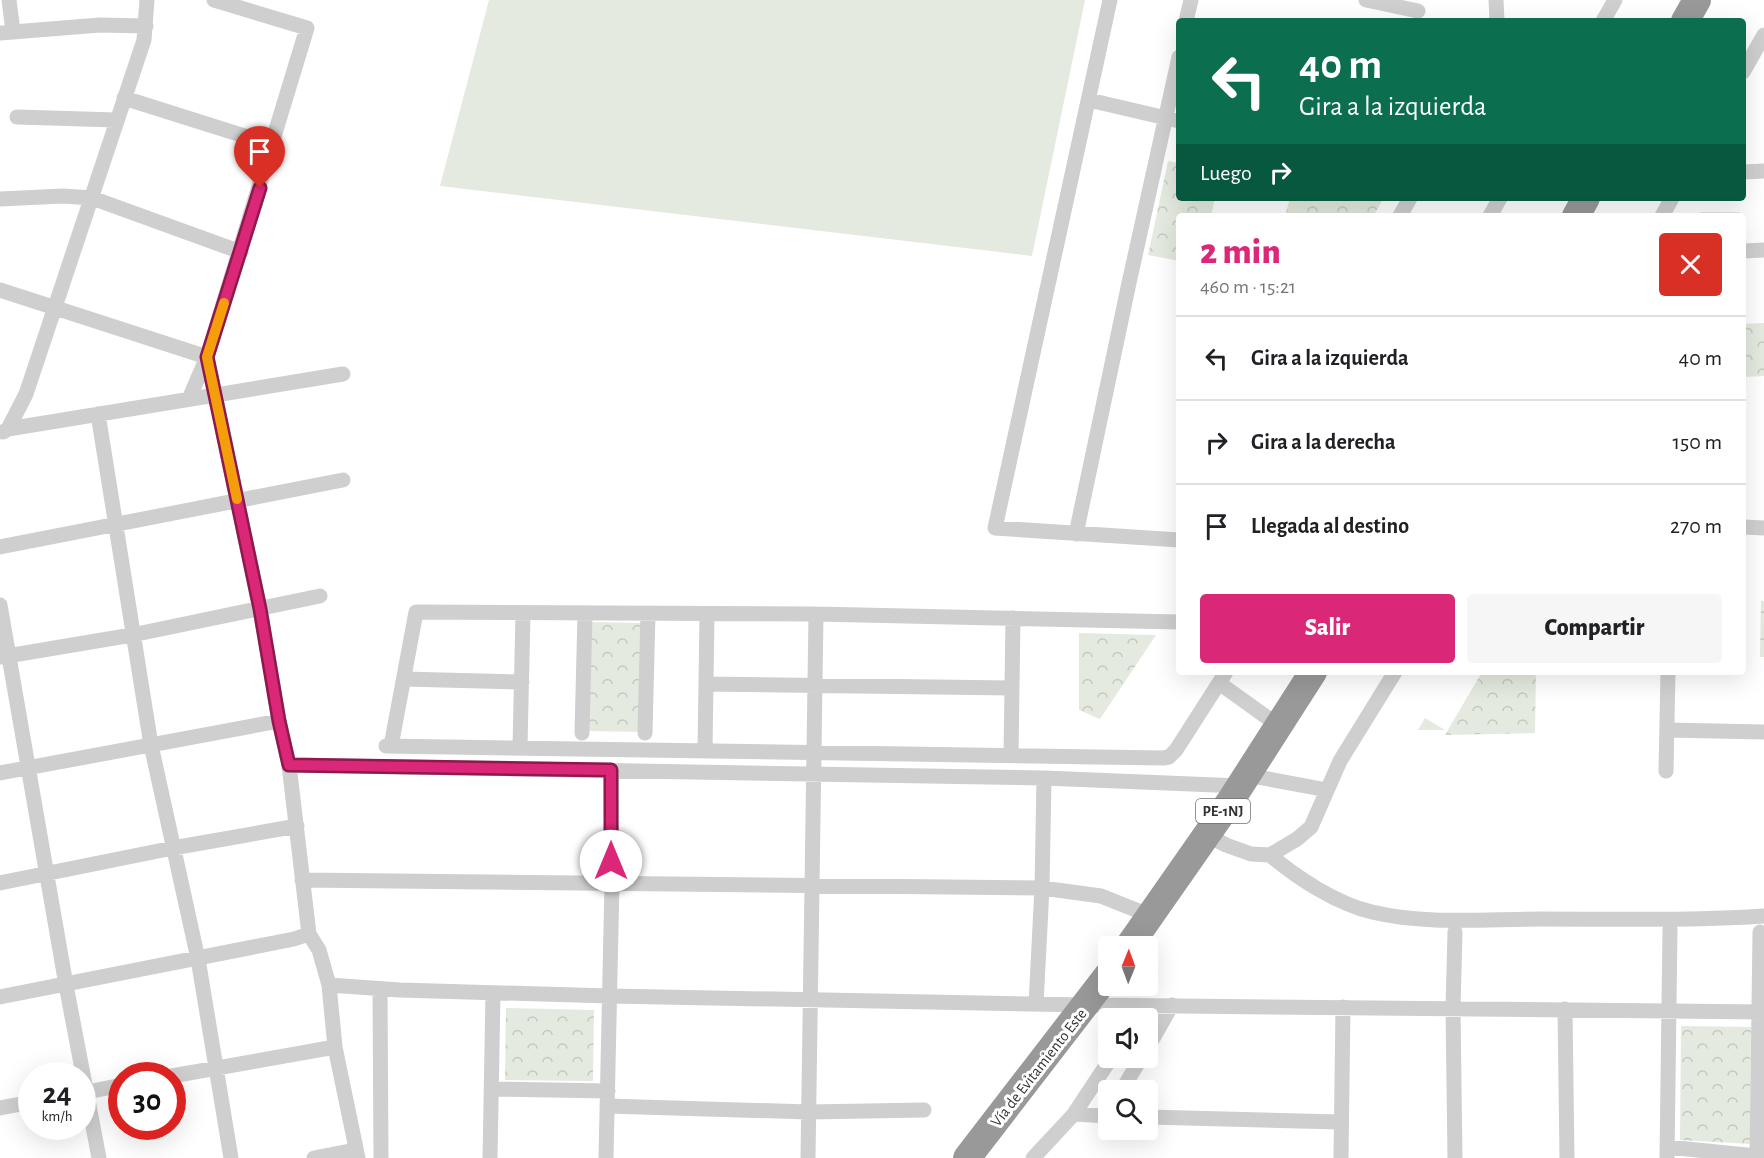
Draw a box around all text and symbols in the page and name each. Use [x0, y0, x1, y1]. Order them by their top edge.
icon: left [1200, 42, 1278, 120]
text: 40 m [1299, 44, 1382, 86]
text: Gira a la izquierda [1299, 93, 1487, 120]
pin [234, 126, 285, 188]
icon: arrive [243, 135, 276, 168]
icon: right [1264, 156, 1297, 189]
text: Luego [1200, 162, 1252, 184]
button: close [1659, 233, 1722, 296]
text: 2 min [1200, 234, 1281, 270]
text: 460 m · 15:21 [1200, 277, 1296, 297]
icon: left [1200, 342, 1233, 375]
text: Gira a la izquierda [1251, 347, 1409, 369]
text: 40 m [1679, 347, 1722, 369]
icon: right [1200, 426, 1233, 459]
text: Gira a la derecha [1251, 431, 1396, 453]
text: 150 m [1672, 431, 1722, 453]
icon: arrive [1200, 510, 1233, 543]
text: Llegada al destino [1251, 515, 1409, 537]
text: 270 m [1670, 515, 1722, 537]
button: Salir [1200, 594, 1455, 663]
button: Compartir [1467, 594, 1722, 663]
road number: PE-1NJ [1196, 799, 1250, 823]
position arrow [579, 829, 643, 893]
north arrow [1098, 936, 1158, 996]
map controls [1098, 936, 1158, 1140]
street label: Vía de Evitamiento Este [988, 1006, 1090, 1130]
button: sound [1098, 1008, 1158, 1068]
speed limit sign: 30 [108, 1062, 186, 1140]
text: 24 [42, 1079, 72, 1109]
button: search [1098, 1080, 1158, 1140]
text: km/h [42, 1109, 72, 1124]

